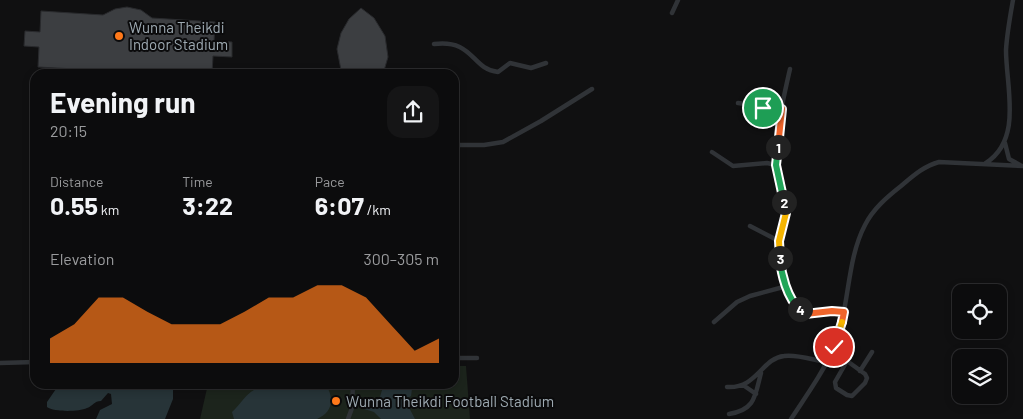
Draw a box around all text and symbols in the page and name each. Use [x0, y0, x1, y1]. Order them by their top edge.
place label: Wunna Theikdi Indoor Stadium [129, 18, 228, 53]
marker: Wunna Theikdi Indoor Stadium [113, 30, 125, 42]
text: Evening run [50, 85, 196, 119]
button: share [387, 86, 439, 138]
pin [742, 87, 784, 129]
icon: arrive [749, 94, 777, 122]
text: 20:15 [50, 121, 87, 140]
pin: 1 [766, 134, 790, 160]
text: 1 [776, 139, 781, 156]
text: Distance [50, 173, 103, 190]
text: Time [182, 173, 213, 190]
text: Pace [315, 173, 345, 190]
text: 0.55 [50, 190, 98, 220]
text: 3:22 [182, 190, 233, 220]
text: 6:07 [315, 190, 364, 220]
pin: 2 [772, 190, 796, 214]
text: 2 [781, 194, 788, 211]
text: km [98, 201, 119, 218]
text: /km [364, 201, 391, 218]
pin: 3 [768, 246, 792, 270]
text: Elevation [50, 249, 114, 268]
text: 300–305 m [364, 249, 439, 268]
text: 3 [777, 250, 784, 267]
map controls [952, 284, 1007, 404]
button: locate [952, 284, 1007, 339]
pin: 4 [788, 296, 812, 322]
text: 4 [796, 301, 805, 318]
pin [813, 326, 855, 368]
icon: check [820, 333, 848, 361]
button: layers [952, 349, 1007, 404]
place label: Wunna Theikdi Football Stadium [346, 392, 554, 410]
marker: Wunna Theikdi Football Stadium [330, 395, 342, 407]

